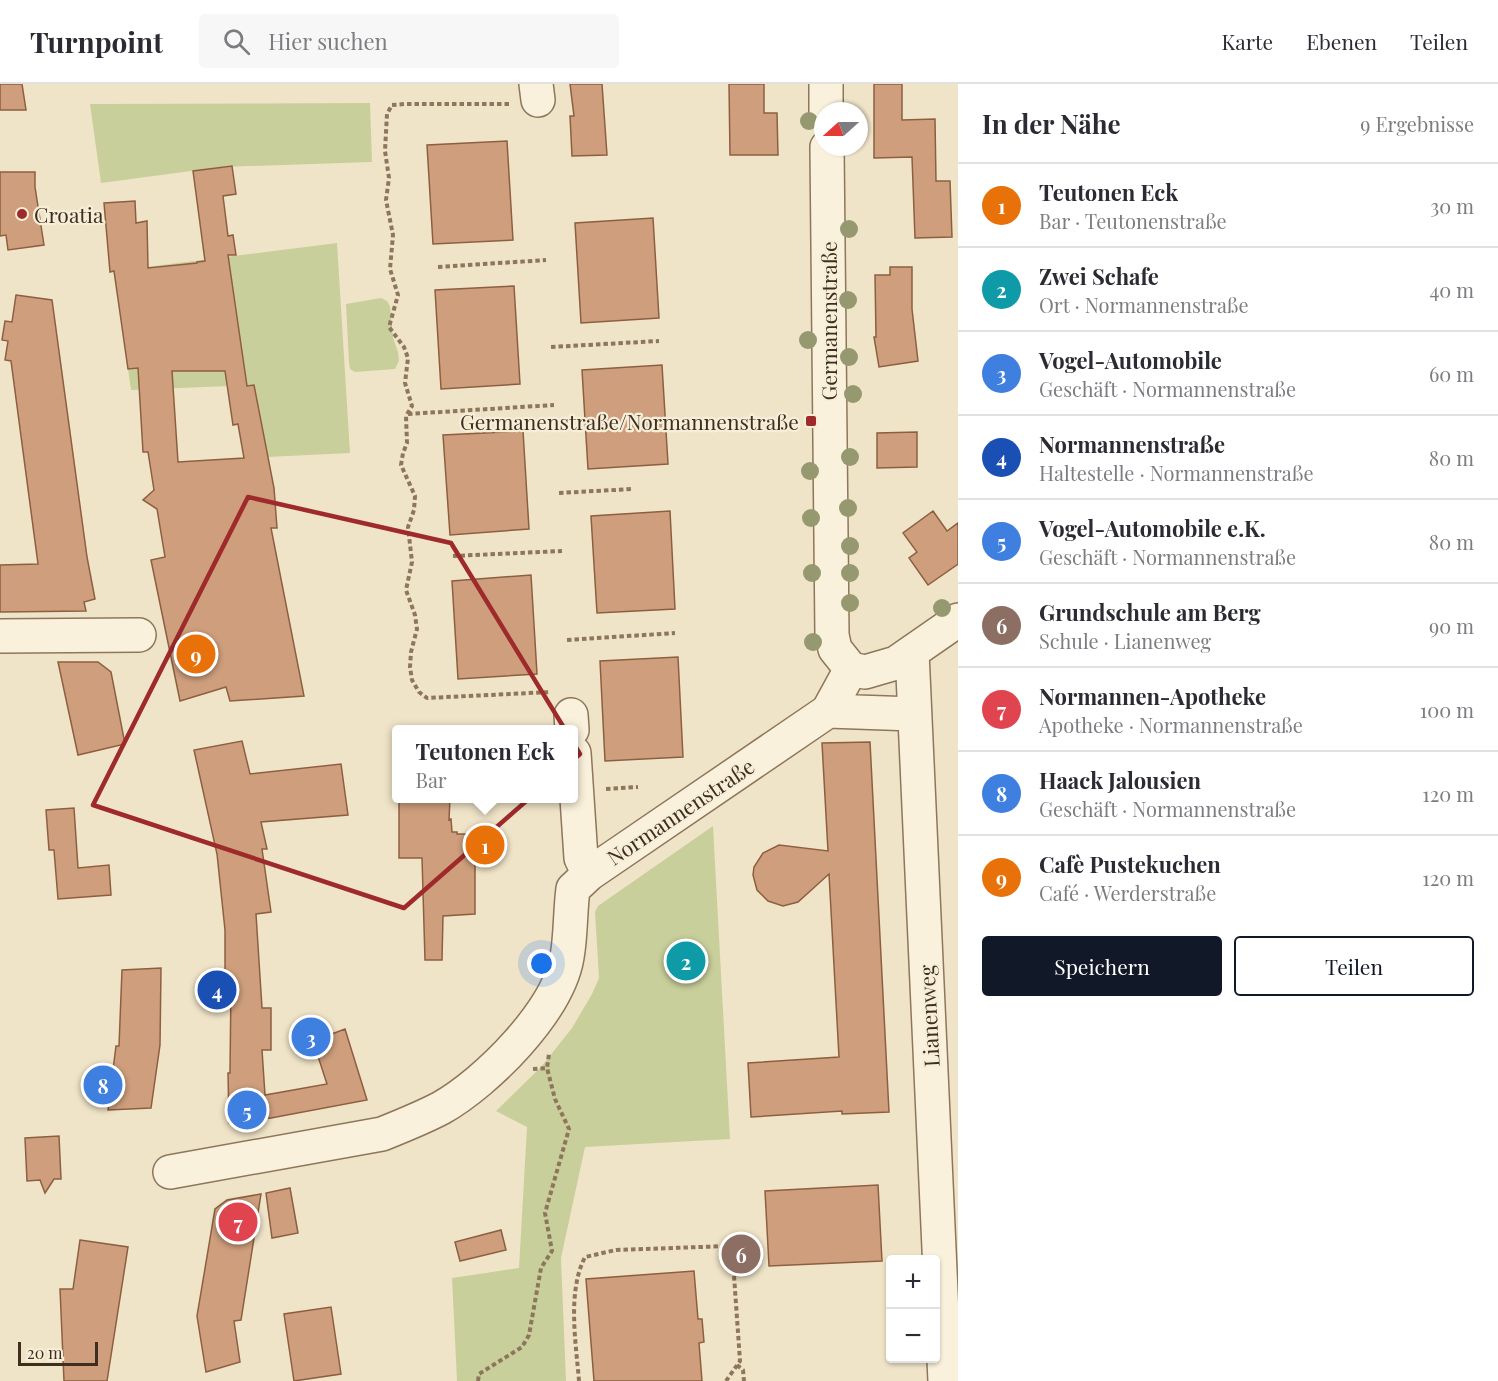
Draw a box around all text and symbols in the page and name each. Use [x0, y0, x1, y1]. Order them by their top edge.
search box [199, 14, 619, 68]
text: Turnpoint [30, 23, 163, 60]
icon: search [220, 25, 253, 58]
text: Hier suchen [268, 26, 388, 56]
text: Karte [1222, 27, 1273, 55]
text: Ebenen [1306, 27, 1377, 55]
text: Teilen [1410, 27, 1468, 55]
north arrow [814, 102, 868, 156]
text: In der Nähe [982, 106, 1121, 141]
text: 9 Ergebnisse [1360, 110, 1474, 137]
text: Teutonen Eck [1039, 177, 1178, 207]
text: 1 [998, 192, 1005, 219]
text: 30 m [1430, 192, 1474, 219]
place label: Croatia [34, 200, 104, 228]
marker: Croatia [15, 207, 29, 221]
text: Bar · Teutonenstraße [1039, 207, 1227, 234]
street label: Germanenstraße [814, 241, 842, 401]
text: Zwei Schafe [1039, 261, 1159, 291]
text: 2 [996, 276, 1007, 303]
text: 40 m [1429, 276, 1474, 303]
text: Ort · Normannenstraße [1039, 291, 1249, 318]
text: Vogel-Automobile [1039, 345, 1222, 375]
text: 3 [997, 360, 1006, 387]
text: 60 m [1429, 360, 1474, 387]
text: Geschäft · Normannenstraße [1039, 375, 1296, 402]
place label: Germanenstraße/Normannenstraße [460, 407, 799, 435]
marker: Germanenstraße/Normannenstraße [804, 414, 818, 428]
text: Normannenstraße [1039, 429, 1225, 459]
text: 4 [996, 444, 1007, 471]
text: 80 m [1429, 444, 1474, 471]
text: Haltestelle · Normannenstraße [1039, 459, 1314, 486]
text: Vogel-Automobile e.K. [1039, 513, 1266, 543]
text: 5 [997, 528, 1006, 555]
text: 80 m [1429, 528, 1474, 555]
text: Geschäft · Normannenstraße [1039, 543, 1296, 570]
text: Grundschule am Berg [1039, 597, 1261, 627]
text: 6 [996, 612, 1007, 639]
text: 90 m [1429, 612, 1474, 639]
text: Schule · Lianenweg [1039, 627, 1211, 654]
pin: 9 [176, 632, 216, 676]
text: Normannen-Apotheke [1039, 681, 1266, 711]
text: 7 [997, 696, 1006, 723]
text: 100 m [1420, 696, 1474, 723]
text: Apotheke · Normannenstraße [1039, 711, 1303, 738]
popup [392, 725, 578, 803]
text: Teutonen Eck [415, 736, 555, 766]
street label: Normannenstraße [601, 751, 759, 871]
text: Haack Jalousien [1039, 765, 1201, 795]
text: Bar [415, 766, 447, 793]
text: 8 [996, 780, 1007, 807]
text: 120 m [1422, 780, 1474, 807]
text: Geschäft · Normannenstraße [1039, 795, 1296, 822]
pin: 1 [466, 822, 504, 867]
text: Cafè Pustekuchen [1039, 849, 1221, 879]
text: 9 [996, 864, 1007, 891]
text: 120 m [1422, 864, 1474, 891]
text: Café · Werderstraße [1039, 879, 1216, 906]
button: Speichern [982, 936, 1222, 996]
button: Teilen [1234, 936, 1474, 996]
pin: 2 [666, 938, 706, 984]
your location [527, 949, 556, 978]
street label: Lianenweg [911, 964, 945, 1068]
pin: 4 [198, 968, 236, 1012]
pin: 3 [292, 1014, 330, 1060]
pin: 8 [84, 1062, 122, 1108]
pin: 5 [228, 1088, 266, 1132]
pin: 7 [218, 1200, 258, 1244]
pin: 6 [722, 1232, 760, 1276]
map controls [886, 1255, 940, 1363]
button: + [886, 1255, 940, 1309]
button: − [886, 1309, 940, 1363]
scale bar [18, 1339, 98, 1366]
text: 20 m [27, 1342, 62, 1363]

